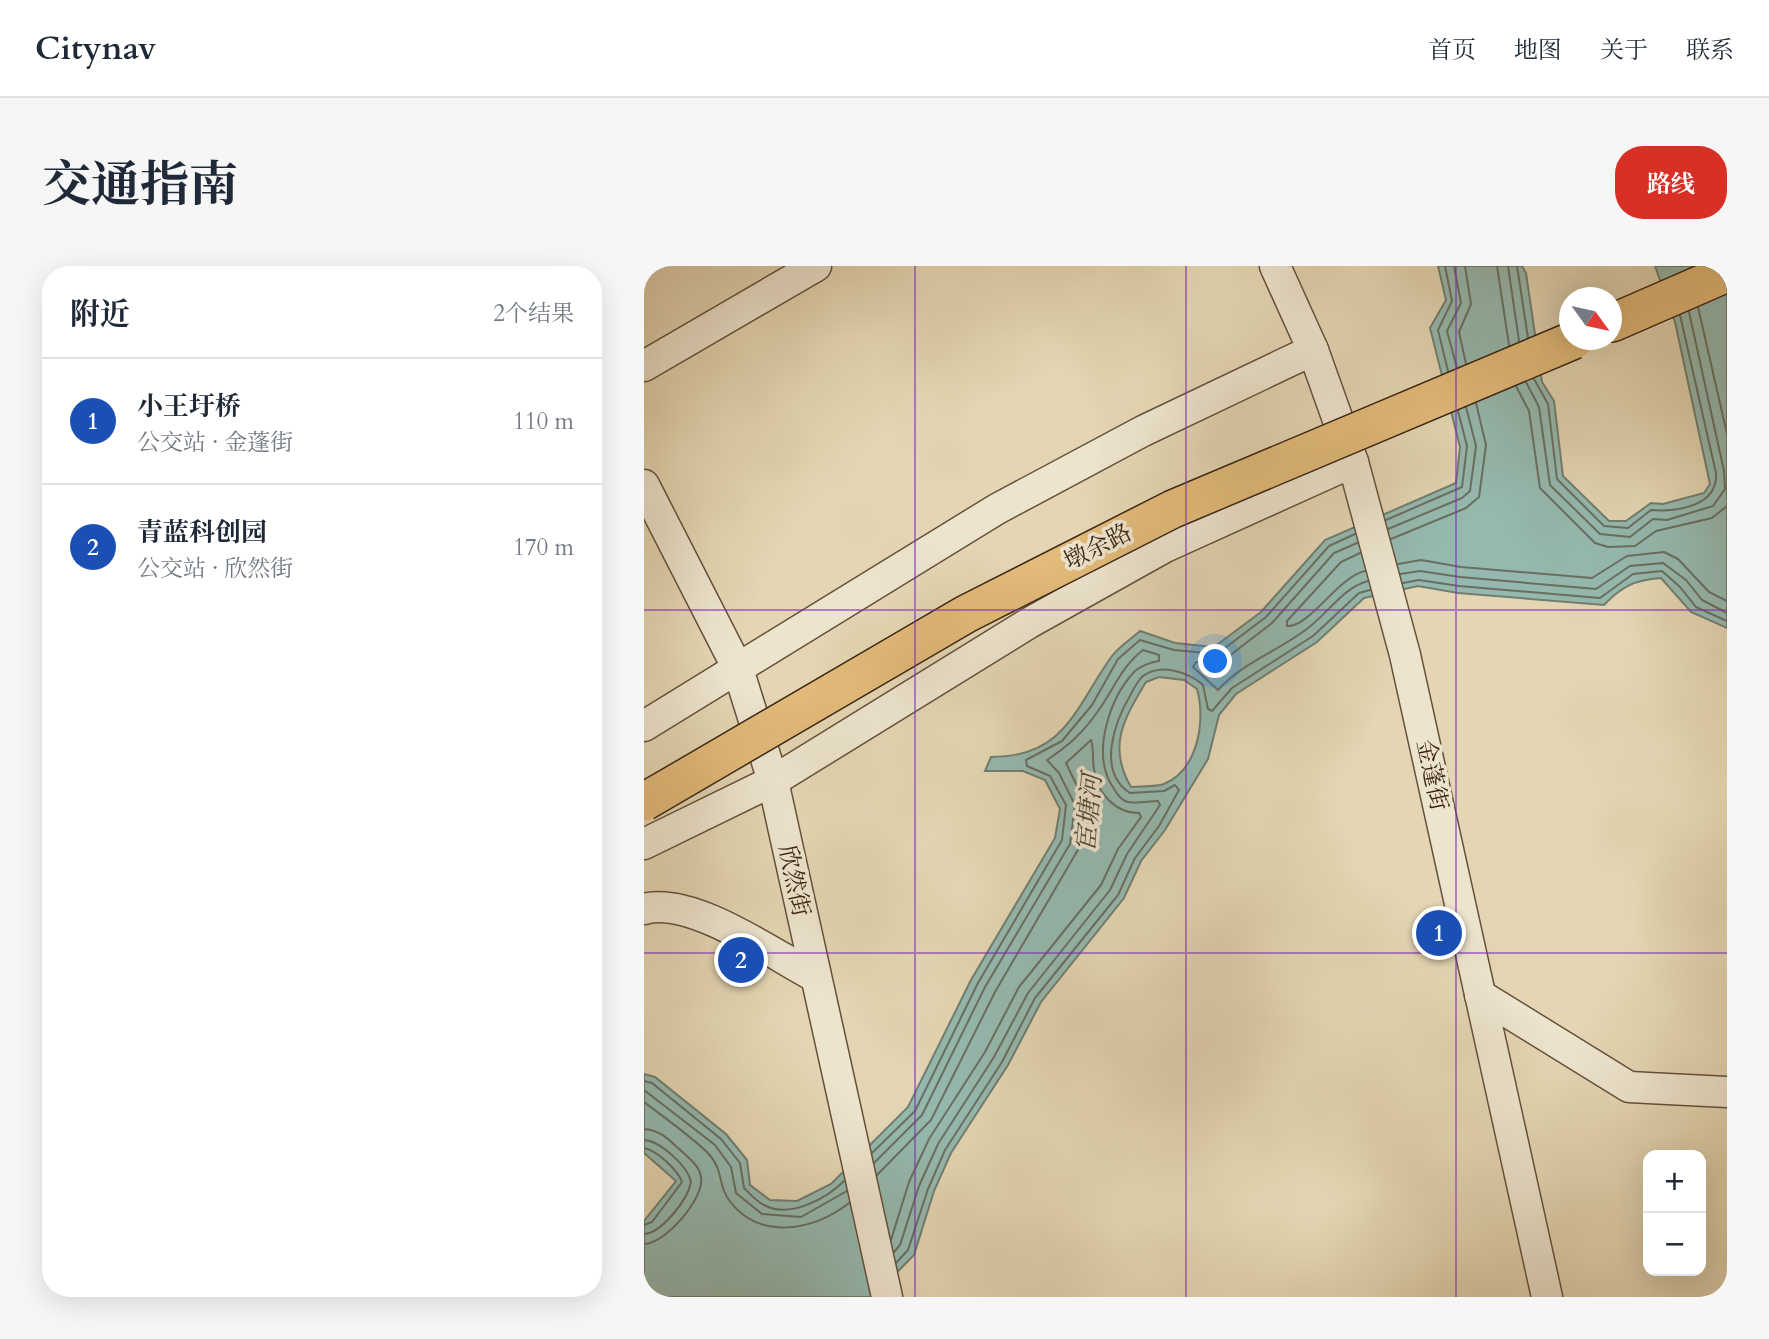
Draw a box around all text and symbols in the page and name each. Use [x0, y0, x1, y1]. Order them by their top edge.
text: Citynav [35, 26, 156, 71]
text: 首页 [1428, 34, 1476, 67]
text: 地图 [1514, 34, 1562, 67]
text: 关于 [1600, 34, 1648, 67]
text: 联系 [1686, 34, 1734, 67]
button: 路线 [1615, 146, 1727, 219]
text: 交通指南 [42, 152, 238, 219]
north arrow [1559, 287, 1622, 350]
text: 附近 [70, 294, 130, 335]
text: 2个结果 [493, 298, 574, 329]
text: 小王圩桥 [137, 389, 241, 424]
text: 1 [87, 406, 99, 437]
text: 110 m [513, 406, 574, 437]
text: 公交站 · 金蓬街 [137, 427, 293, 458]
text: 青蓝科创园 [137, 515, 267, 550]
street label: 墩余路 [1058, 516, 1138, 578]
text: 2 [87, 532, 99, 563]
text: 170 m [513, 532, 574, 563]
text: 公交站 · 欣然街 [137, 553, 293, 584]
your location [1198, 644, 1232, 678]
street label: 金蓬街 [1408, 736, 1456, 814]
water label: 宦塘河 [1068, 769, 1110, 853]
street label: 欣然街 [770, 842, 818, 920]
pin: 1 [1416, 907, 1462, 959]
pin: 2 [718, 934, 764, 986]
map controls [1643, 1150, 1706, 1276]
button: + [1643, 1150, 1706, 1213]
button: − [1643, 1213, 1706, 1276]

